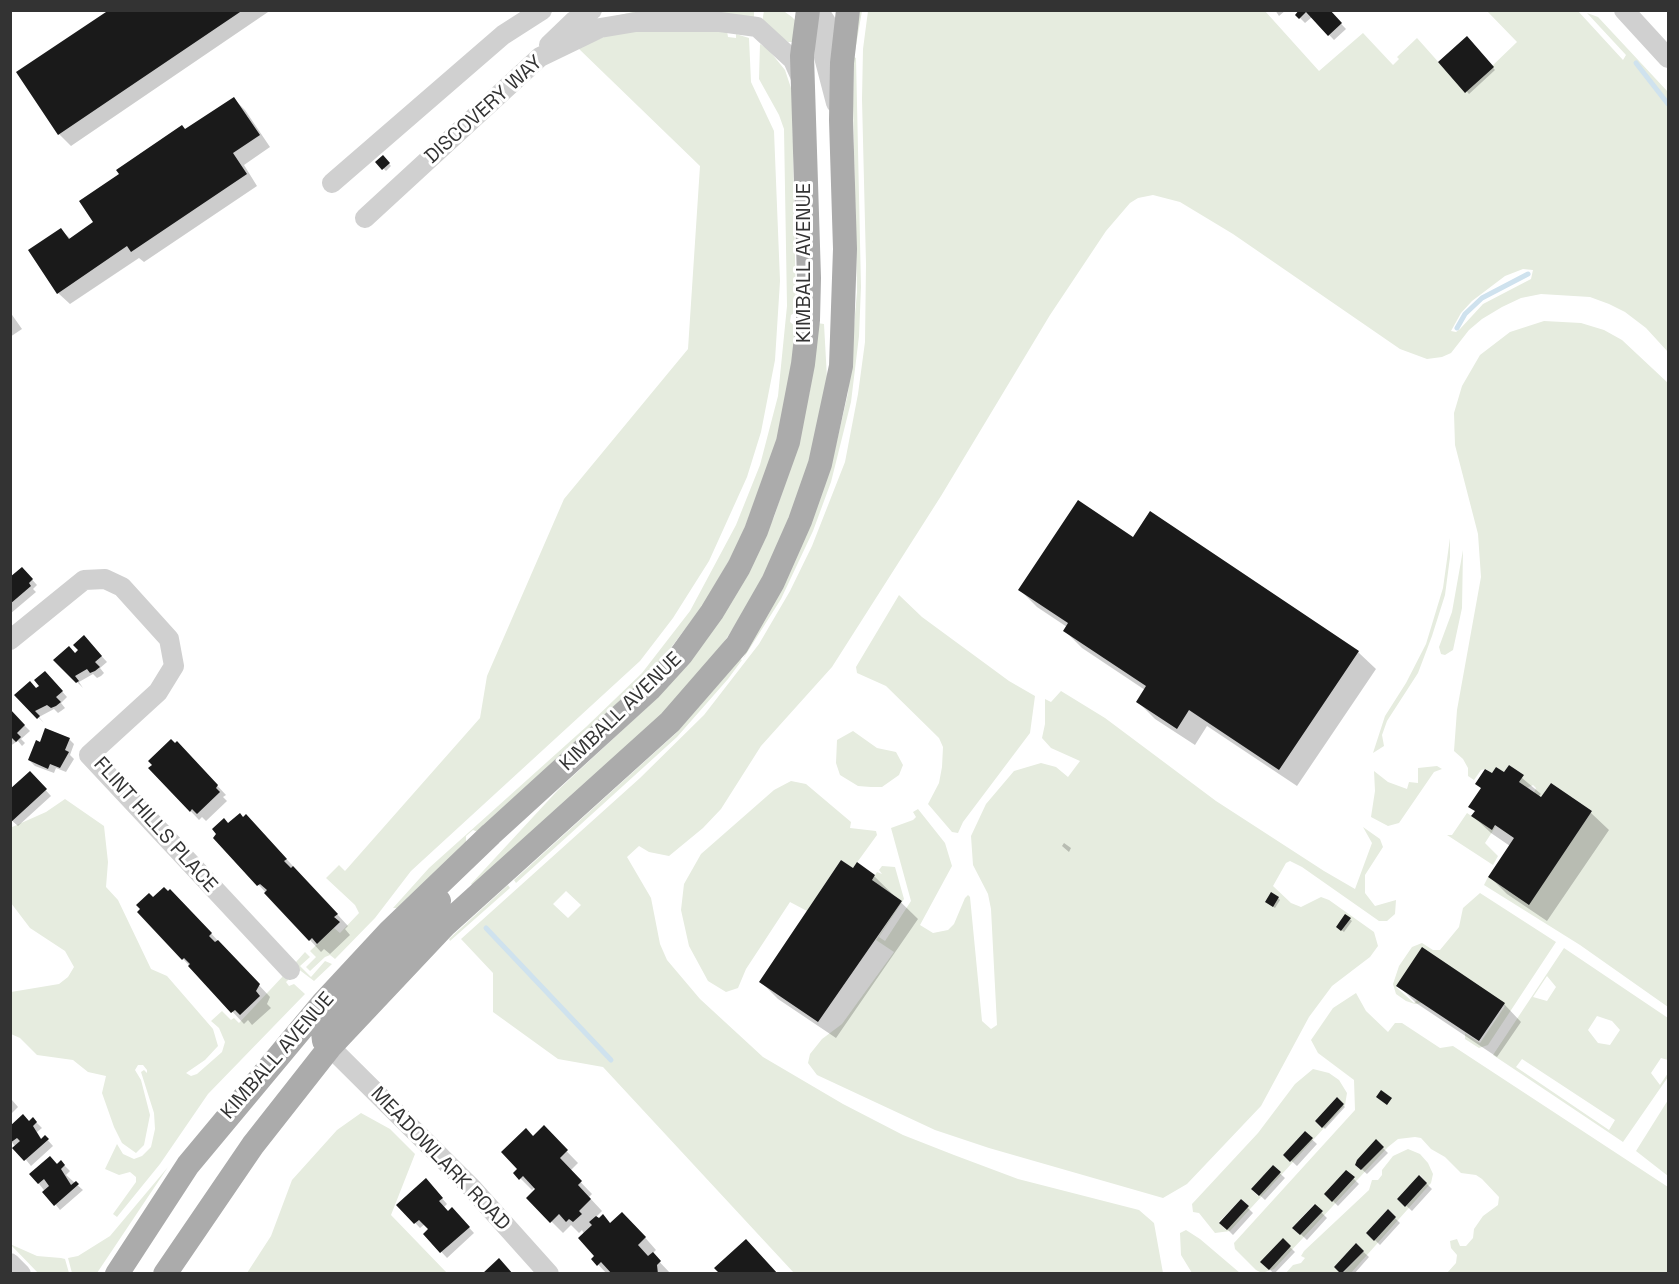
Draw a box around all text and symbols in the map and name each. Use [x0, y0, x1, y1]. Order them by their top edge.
street label: DISCOVERY WAY [420, 51, 548, 169]
street label: KIMBALL AVENUE [793, 183, 817, 343]
street label: KIMBALL AVENUE [555, 648, 687, 776]
street label: FLINT HILLS PLACE [88, 753, 222, 897]
street label: KIMBALL AVENUE [216, 988, 340, 1124]
street label: MEADOWLARK ROAD [365, 1082, 515, 1236]

